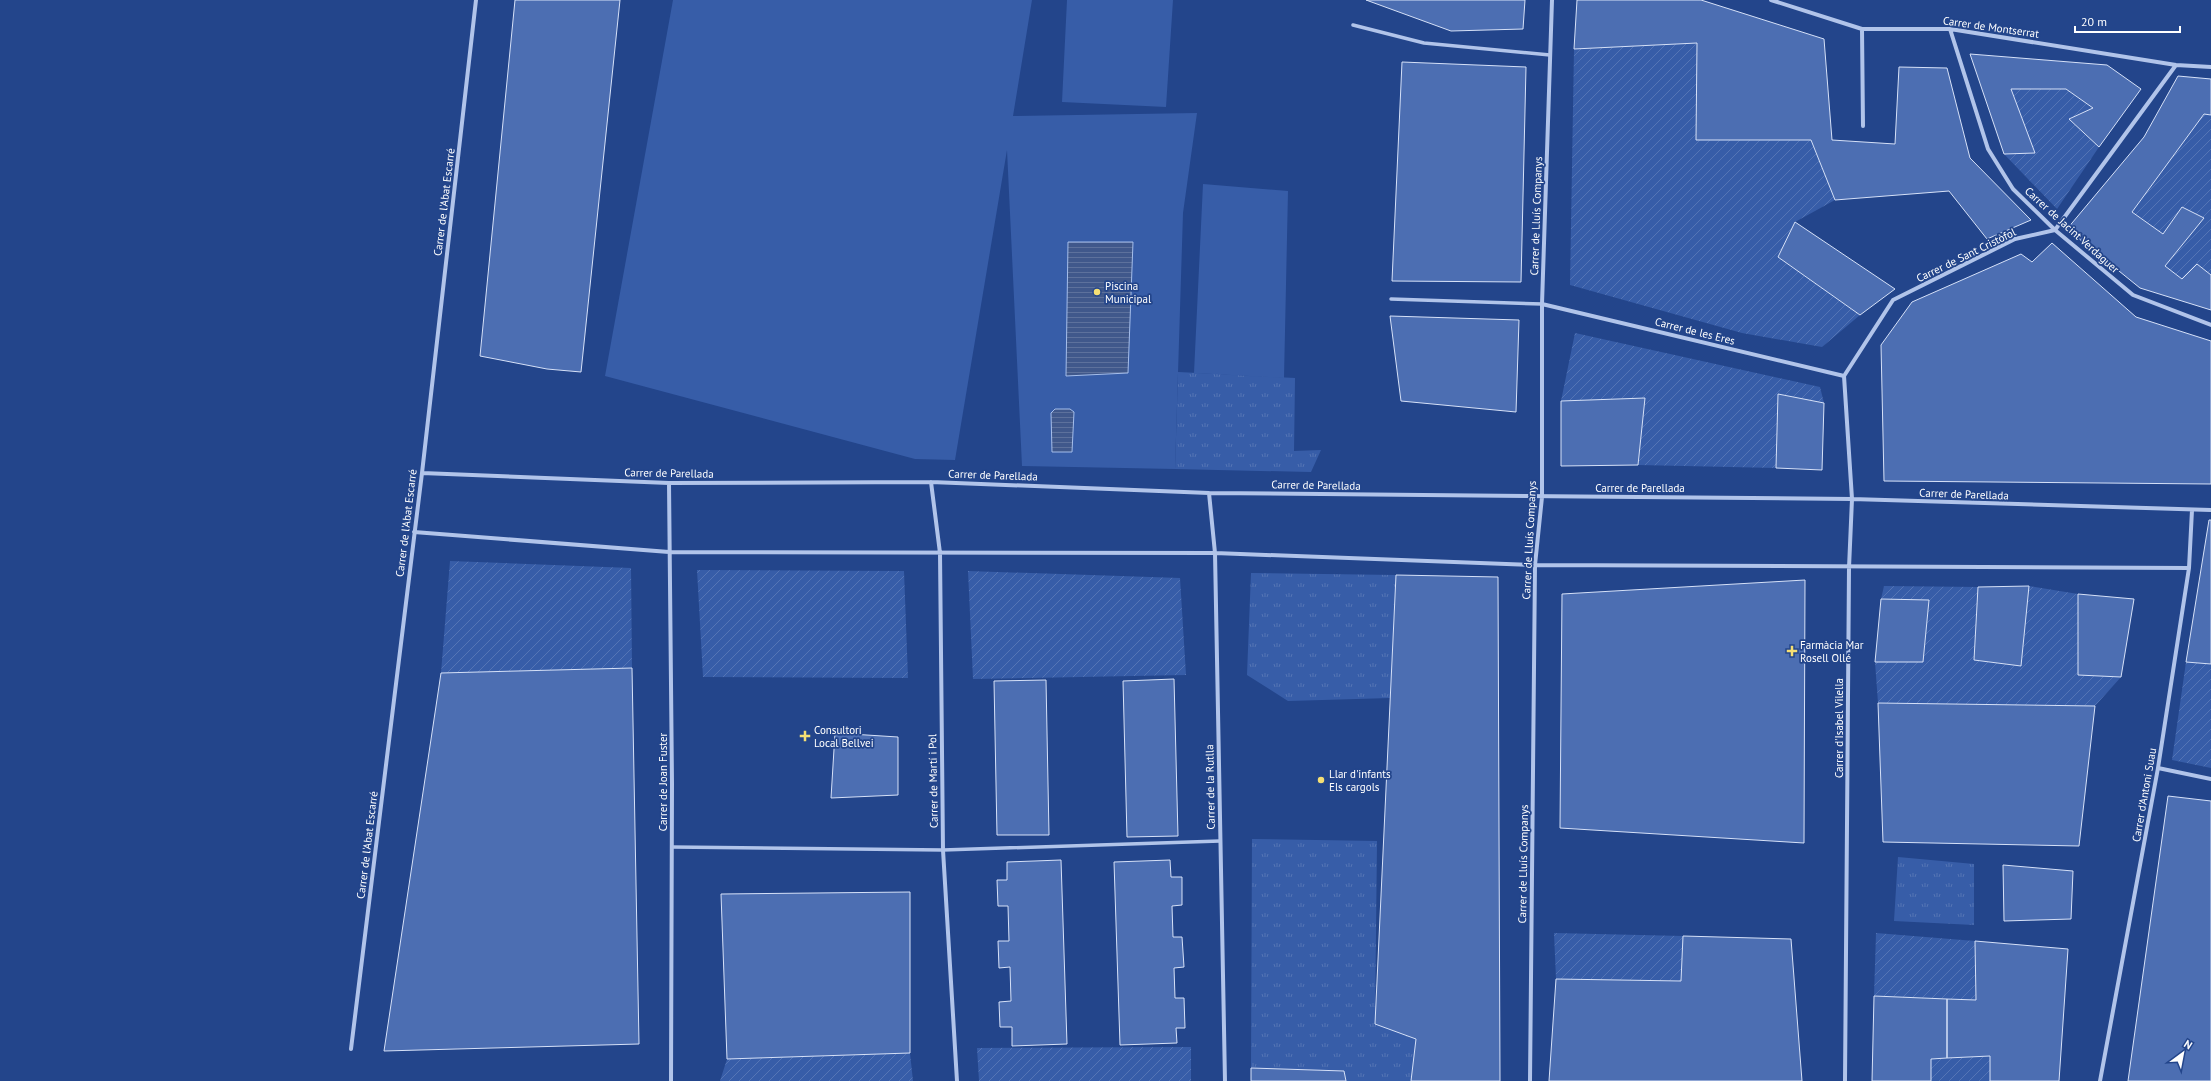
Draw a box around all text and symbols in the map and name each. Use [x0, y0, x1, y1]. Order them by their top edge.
scale bar [2075, 8, 2180, 34]
street label: Carrer de Montserrat [1942, 13, 2040, 41]
text: 20 m [2081, 14, 2107, 29]
street label: Carrer de l'Abat Escarré [430, 147, 458, 257]
street label: Carrer de Lluís Companys [1527, 156, 1545, 276]
street label: Carrer de Jacint Verdaguer [2022, 184, 2122, 276]
street label: Carrer de Sant Cristòfol [1914, 224, 2019, 285]
place label: Piscina Municipal [1105, 279, 1152, 306]
marker: Piscina Municipal [1092, 287, 1102, 297]
street label: Carrer de les Eres [1654, 314, 1737, 348]
street label: Carrer de Parellada [624, 465, 714, 481]
street label: Carrer de Parellada [948, 466, 1038, 484]
street label: Carrer de l'Abat Escarré [392, 468, 420, 578]
street label: Carrer de Parellada [1271, 477, 1361, 493]
street label: Carrer de Lluís Companys [1519, 480, 1539, 600]
street label: Carrer de Parellada [1595, 481, 1685, 495]
street label: Carrer de Parellada [1919, 485, 2009, 503]
place label: Farmàcia Mar Rosell Ollé [1800, 638, 1864, 665]
marker: Farmàcia Mar Rosell Ollé [1787, 646, 1797, 656]
street label: Carrer d'Isabel Vilella [1832, 678, 1846, 778]
place label: Consultori Local Bellvei [814, 723, 874, 750]
marker: Consultori Local Bellvei [799, 730, 811, 742]
street label: Carrer de Joan Fuster [656, 733, 670, 831]
street label: Carrer de Martí i Pol [925, 733, 941, 828]
street label: Carrer de la Rutlla [1202, 744, 1218, 830]
street label: Carrer d'Antoni Suau [2129, 747, 2159, 843]
place label: Llar d'infants Els cargols [1329, 767, 1391, 794]
marker: Llar d'infants Els cargols [1316, 775, 1326, 785]
street label: Carrer de l'Abat Escarré [353, 790, 381, 900]
street label: Carrer de Lluís Companys [1515, 804, 1531, 924]
north arrow [2163, 1033, 2203, 1073]
text: N [2182, 1037, 2195, 1052]

